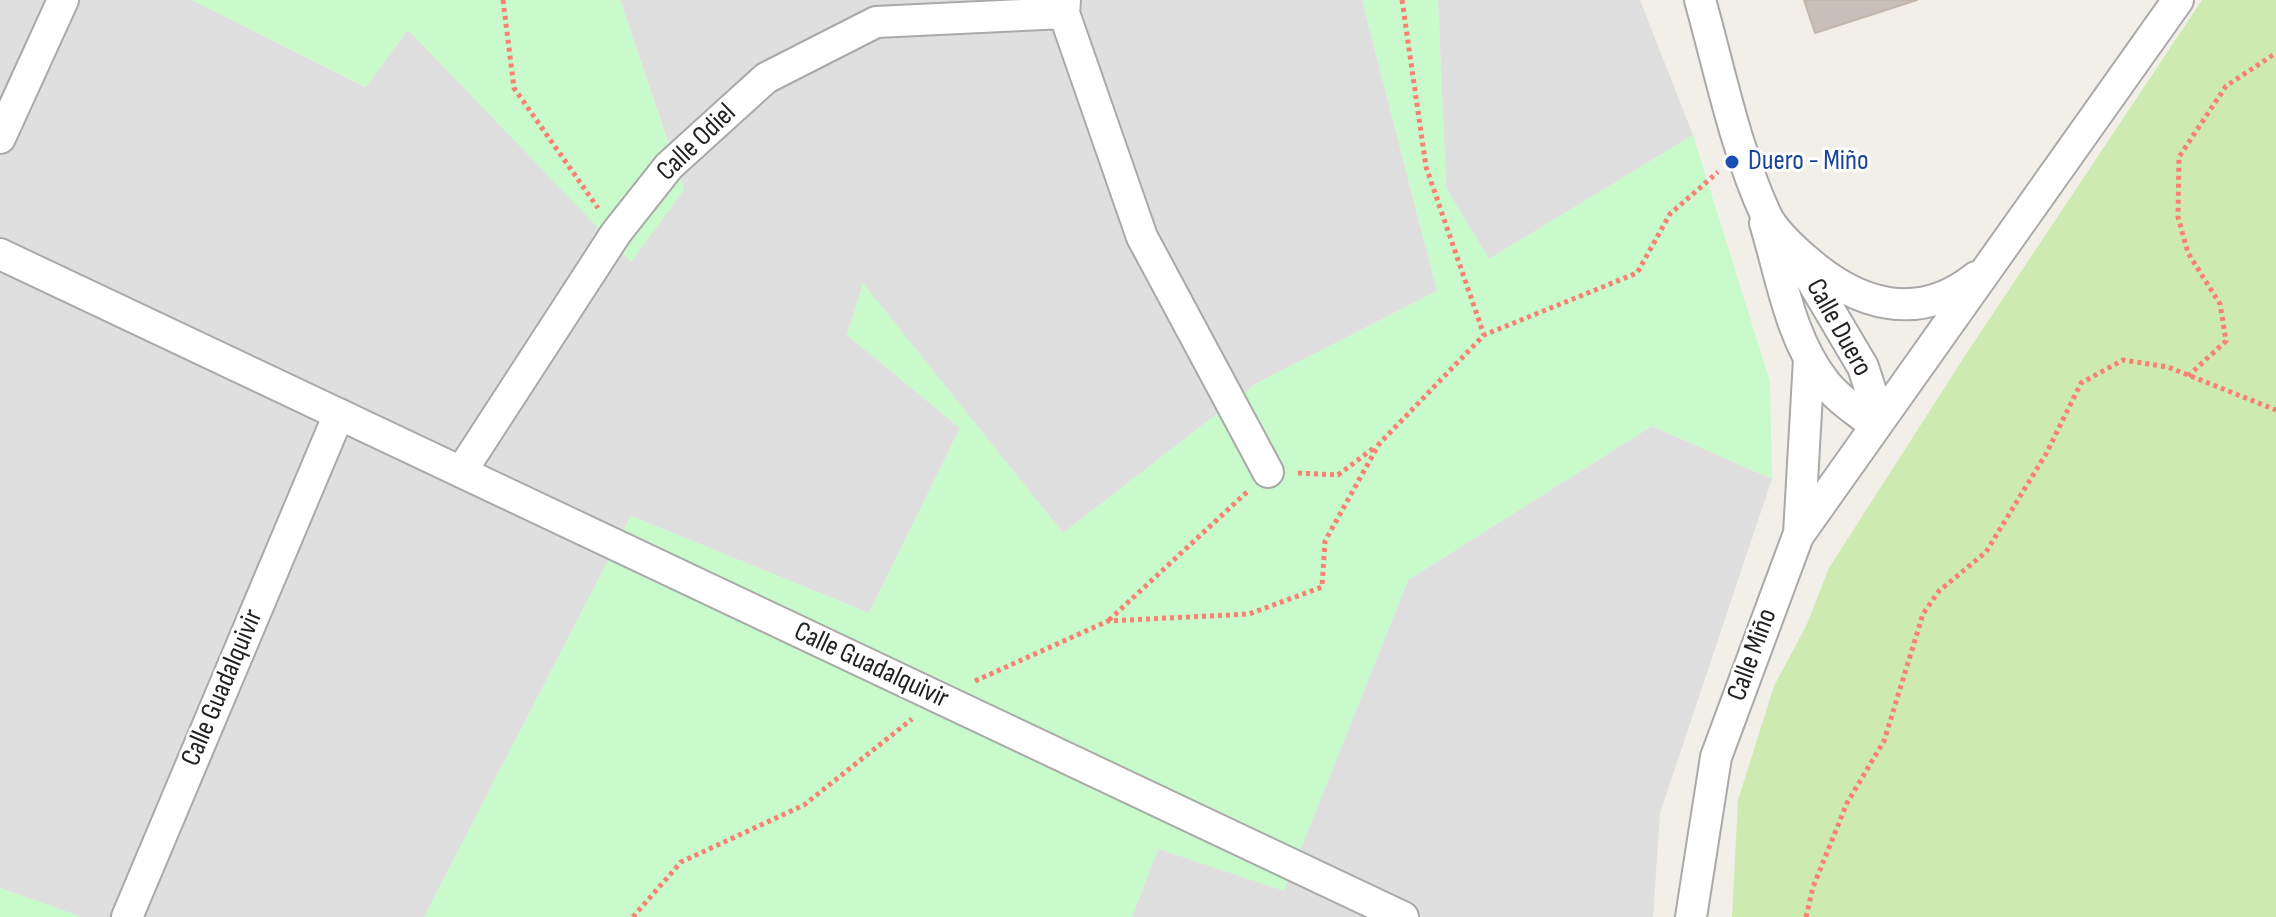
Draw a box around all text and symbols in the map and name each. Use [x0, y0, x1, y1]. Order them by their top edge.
street label: Calle Odiel [650, 97, 744, 189]
place label: Duero - Miño [1748, 145, 1869, 179]
marker: Duero - Miño [1723, 153, 1741, 171]
street label: Calle Duero [1798, 274, 1878, 382]
street label: Calle Miño [1721, 604, 1785, 706]
street label: Calle Guadalquivir [175, 605, 271, 771]
street label: Calle Guadalquivir [788, 616, 954, 716]

